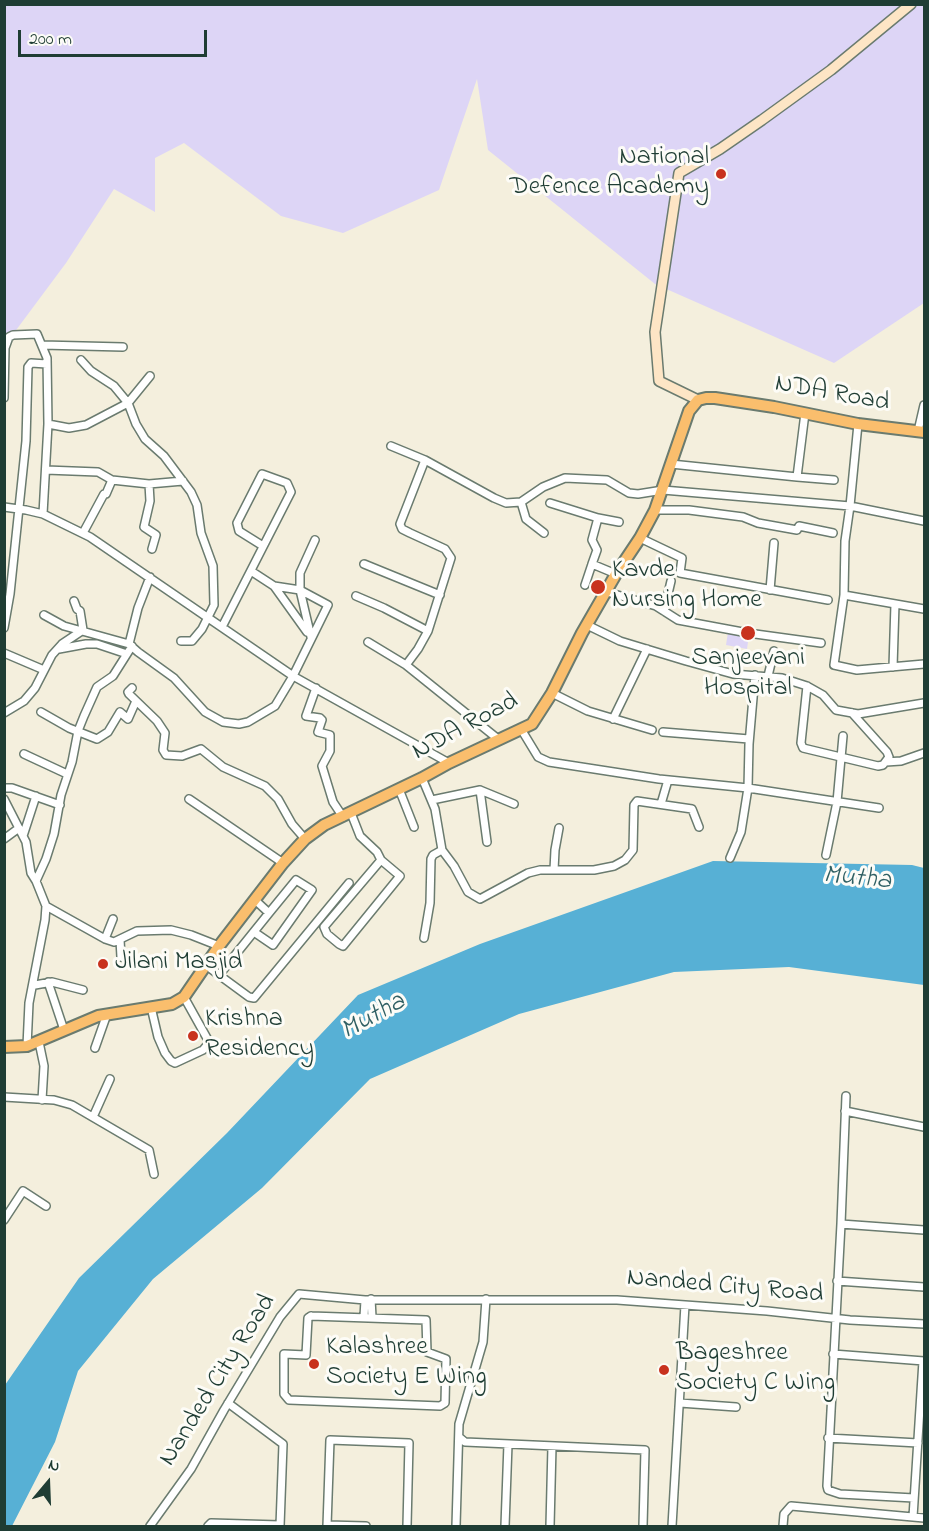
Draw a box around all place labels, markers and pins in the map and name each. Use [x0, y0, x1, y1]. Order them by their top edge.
place label: National Defence Academy [510, 143, 709, 204]
marker: National Defence Academy [714, 167, 728, 181]
place label: Kavde Nursing Home [612, 556, 762, 618]
marker: Kavde Nursing Home [589, 578, 607, 596]
marker: Sanjeevani Hospital [739, 624, 757, 642]
place label: Sanjeevani Hospital [691, 644, 805, 706]
place label: Jilani Masjid [115, 948, 242, 980]
marker: Jilani Masjid [96, 957, 110, 971]
place label: Krishna Residency [205, 1005, 314, 1066]
marker: Krishna Residency [186, 1029, 200, 1043]
place label: Kalashree Society E Wing [326, 1333, 487, 1394]
place label: Bageshree Society C Wing [676, 1339, 835, 1400]
marker: Kalashree Society E Wing [307, 1357, 321, 1371]
marker: Bageshree Society C Wing [657, 1363, 671, 1377]

